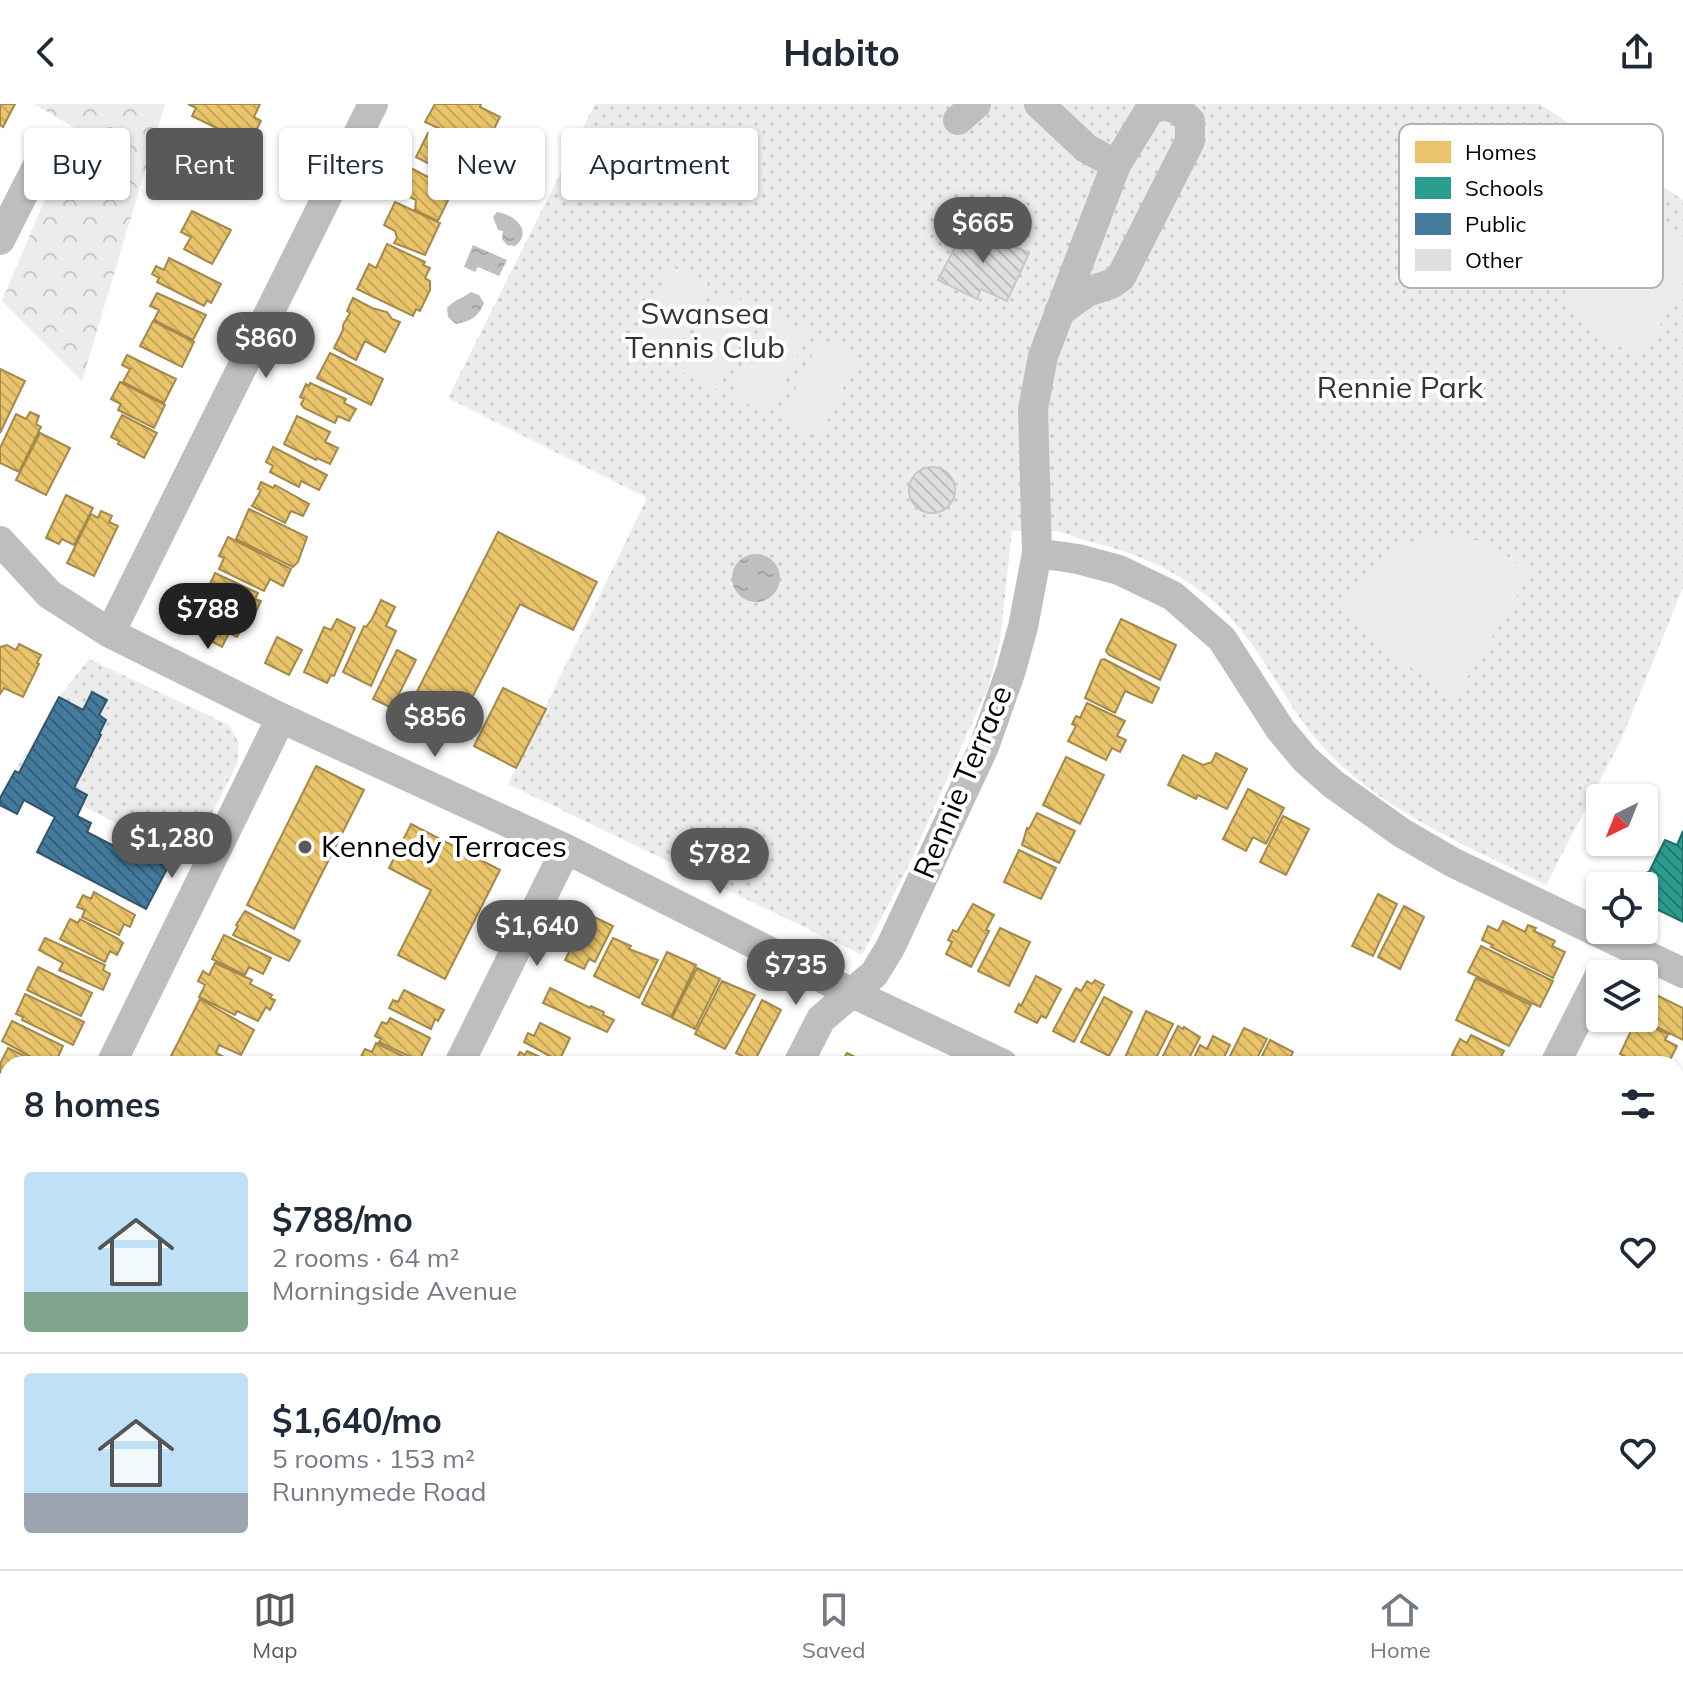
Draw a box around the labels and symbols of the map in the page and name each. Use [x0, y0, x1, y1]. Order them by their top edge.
legend [1399, 124, 1663, 288]
text: Homes [1465, 138, 1537, 166]
text: Schools [1465, 174, 1544, 202]
pin: $665 [936, 197, 1030, 265]
text: Public [1465, 210, 1527, 238]
text: Other [1465, 246, 1523, 274]
park label: Swansea Tennis Club [625, 294, 785, 366]
pin: $860 [219, 312, 313, 380]
park label: Rennie Park [1317, 368, 1484, 406]
pin: $788 [161, 583, 255, 651]
street label: Rennie Terrace [904, 679, 1020, 884]
pin: $856 [388, 691, 482, 759]
north arrow [1586, 784, 1658, 856]
pin: $1,280 [107, 812, 237, 880]
place label: Kennedy Terraces [321, 827, 567, 865]
pin: $782 [673, 828, 767, 896]
marker: Kennedy Terraces [296, 838, 314, 856]
pin: $1,640 [472, 900, 602, 968]
pin: $735 [749, 939, 843, 1007]

